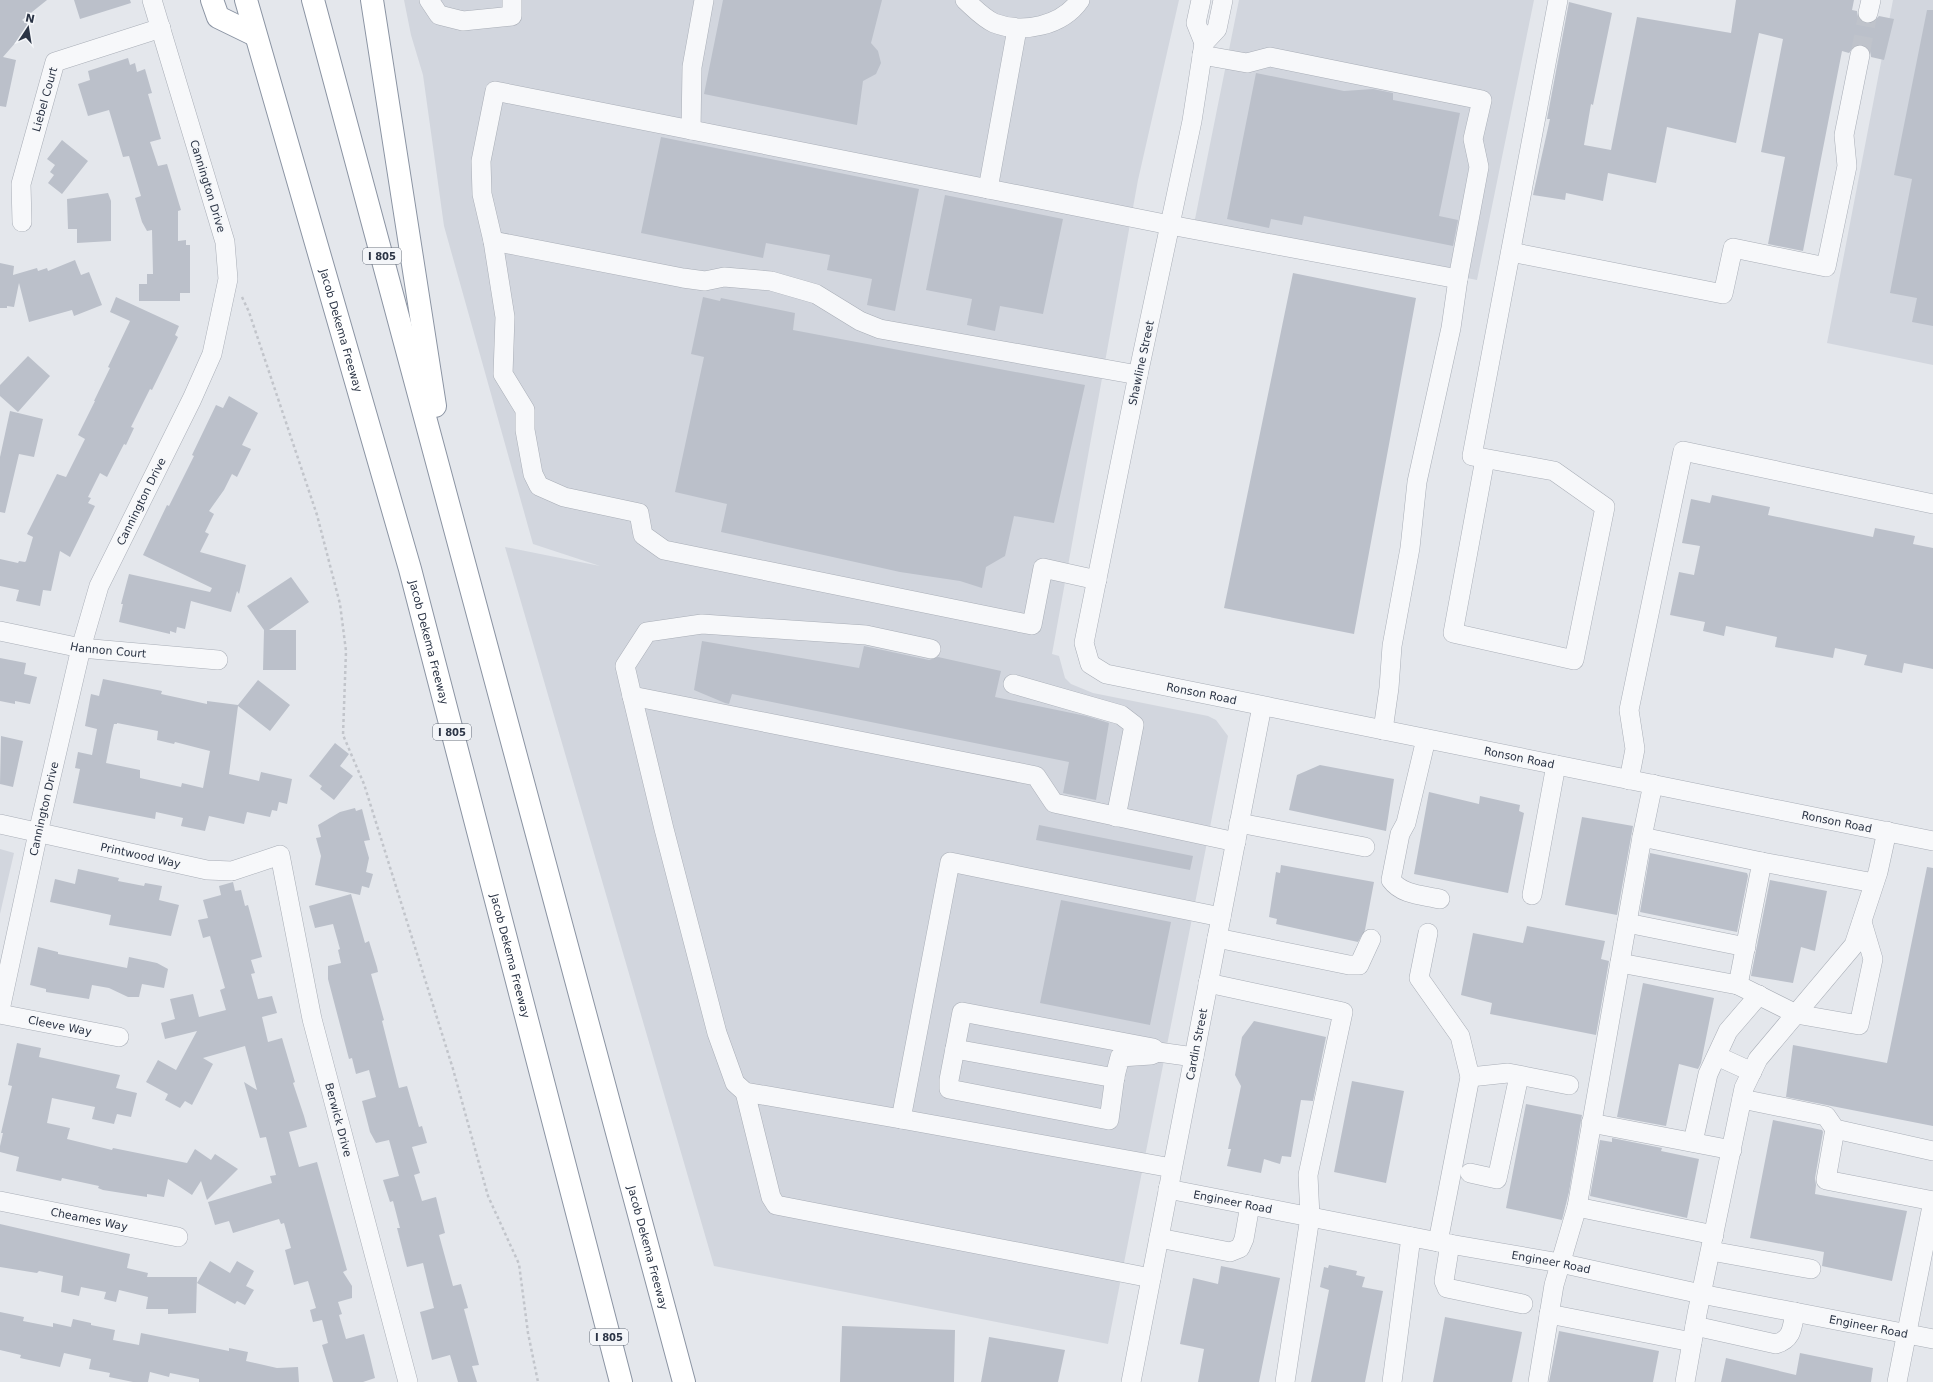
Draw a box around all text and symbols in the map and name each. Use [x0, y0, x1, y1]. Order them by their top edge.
north arrow [8, 8, 48, 48]
text: N [24, 11, 36, 26]
street label: Liebel Court [30, 65, 60, 133]
street label: Cannington Drive [187, 138, 228, 234]
road number: I 805 [363, 248, 401, 264]
street label: Jacob Dekema Freeway [317, 266, 365, 394]
street label: Shawline Street [1126, 319, 1157, 407]
street label: Cannington Drive [114, 455, 169, 548]
street label: Jacob Dekema Freeway [406, 578, 451, 707]
street label: Hannon Court [69, 640, 147, 661]
street label: Ronson Road [1165, 680, 1238, 707]
road number: I 805 [433, 724, 471, 740]
street label: Ronson Road [1483, 744, 1555, 771]
street label: Cannington Drive [27, 760, 61, 857]
street label: Ronson Road [1800, 809, 1873, 836]
street label: Printwood Way [99, 841, 182, 871]
street label: Jacob Dekema Freeway [487, 892, 532, 1020]
street label: Cardin Street [1184, 1007, 1210, 1081]
street label: Cleeve Way [27, 1014, 93, 1039]
street label: Berwick Drive [322, 1081, 354, 1159]
street label: Jacob Dekema Freeway [624, 1184, 670, 1312]
street label: Engineer Road [1192, 1188, 1273, 1216]
street label: Cheames Way [49, 1205, 129, 1234]
street label: Engineer Road [1510, 1249, 1592, 1277]
street label: Engineer Road [1828, 1313, 1909, 1341]
road number: I 805 [590, 1329, 628, 1345]

